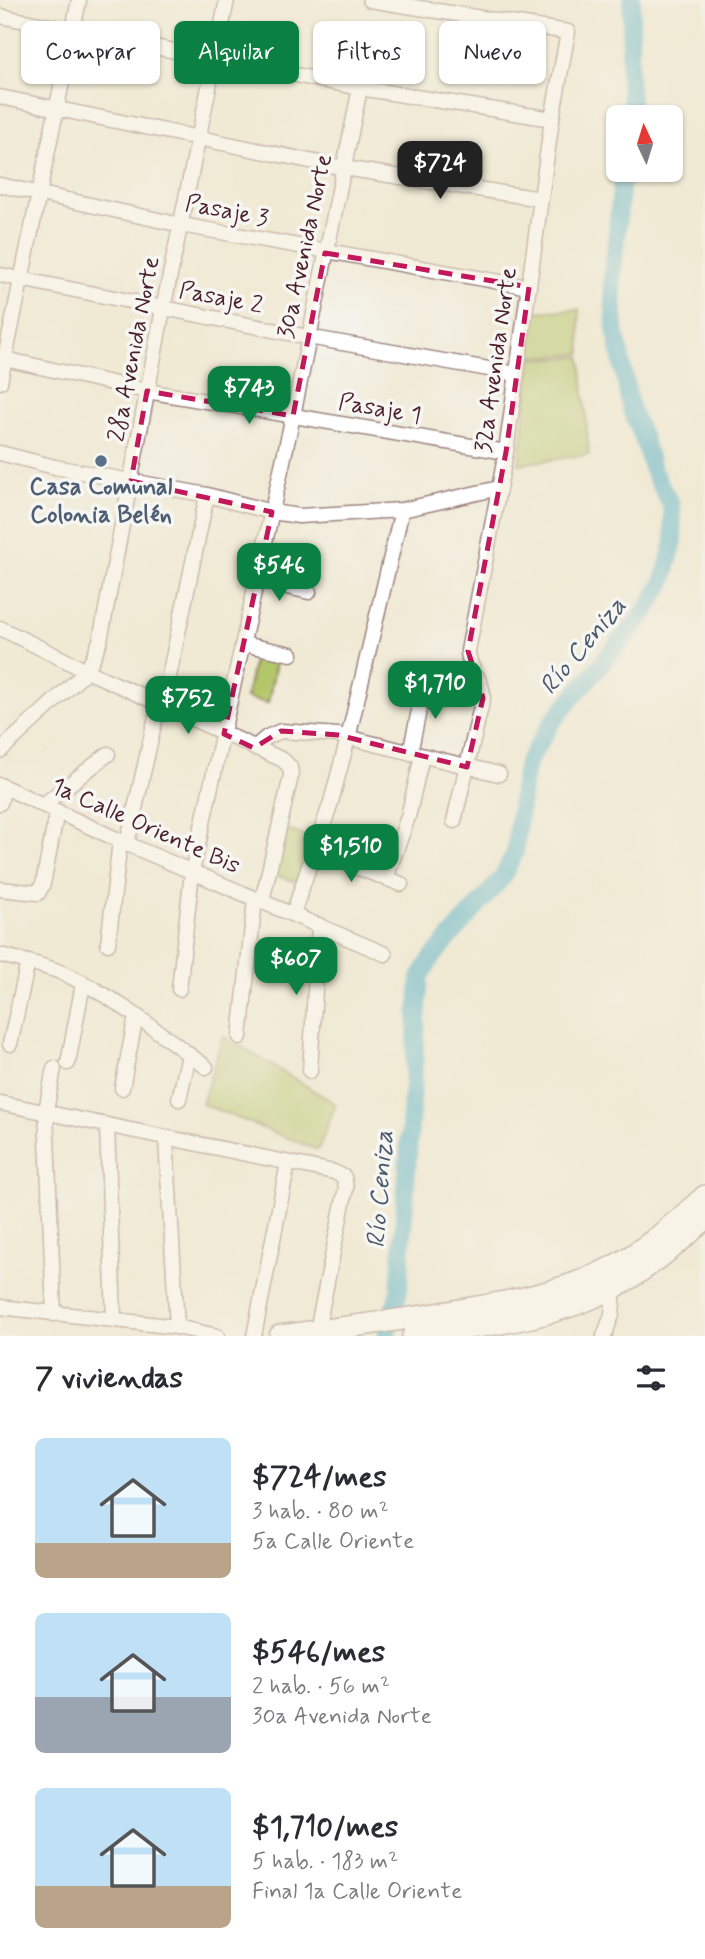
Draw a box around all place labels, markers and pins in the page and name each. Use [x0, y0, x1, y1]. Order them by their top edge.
pin: $724 [399, 142, 481, 201]
pin: $743 [208, 366, 290, 426]
marker: Casa Comunal Colonia Belén [93, 453, 109, 469]
place label: Casa Comunal Colonia Belén [30, 472, 173, 531]
pin: $546 [238, 544, 320, 603]
pin: $1,710 [378, 662, 492, 721]
pin: $752 [147, 676, 229, 736]
pin: $1,510 [294, 824, 408, 884]
pin: $607 [255, 937, 337, 997]

